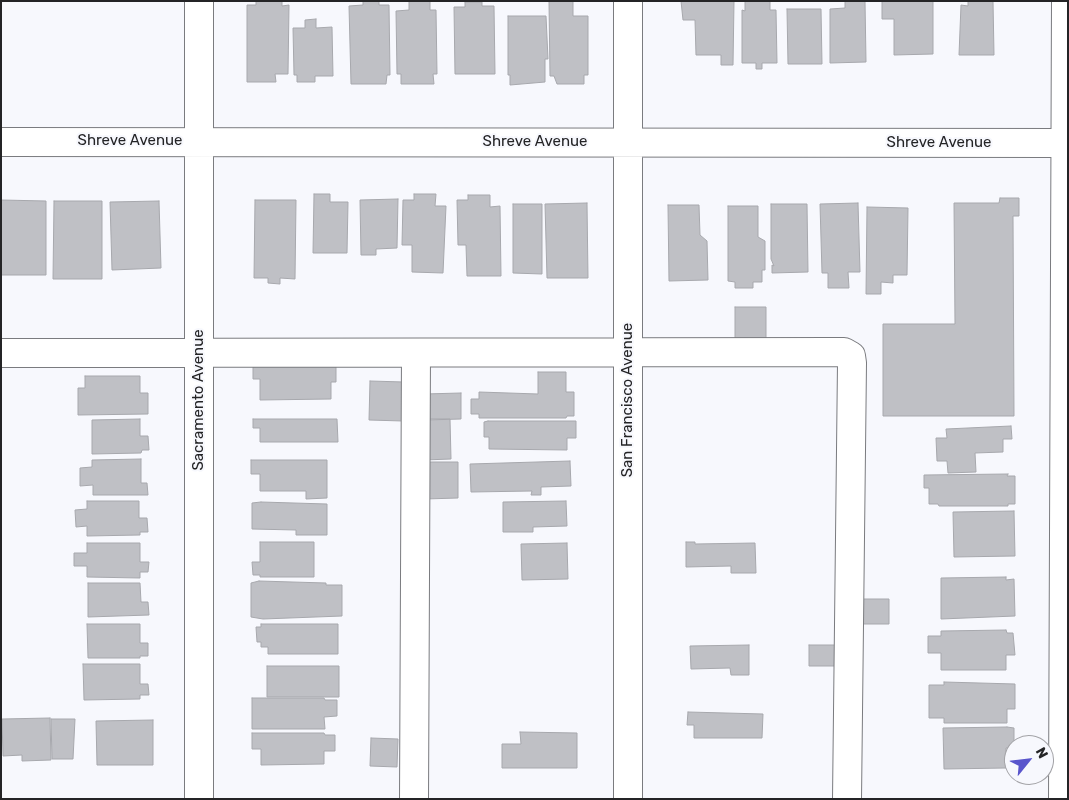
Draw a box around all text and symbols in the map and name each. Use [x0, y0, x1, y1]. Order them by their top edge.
street label: Shreve Avenue [78, 132, 182, 150]
street label: Shreve Avenue [483, 133, 587, 151]
street label: Shreve Avenue [887, 134, 991, 152]
street label: San Francisco Avenue [619, 323, 637, 477]
street label: Sacramento Avenue [190, 329, 208, 471]
north arrow [1004, 735, 1054, 785]
text: N [1032, 744, 1052, 761]

